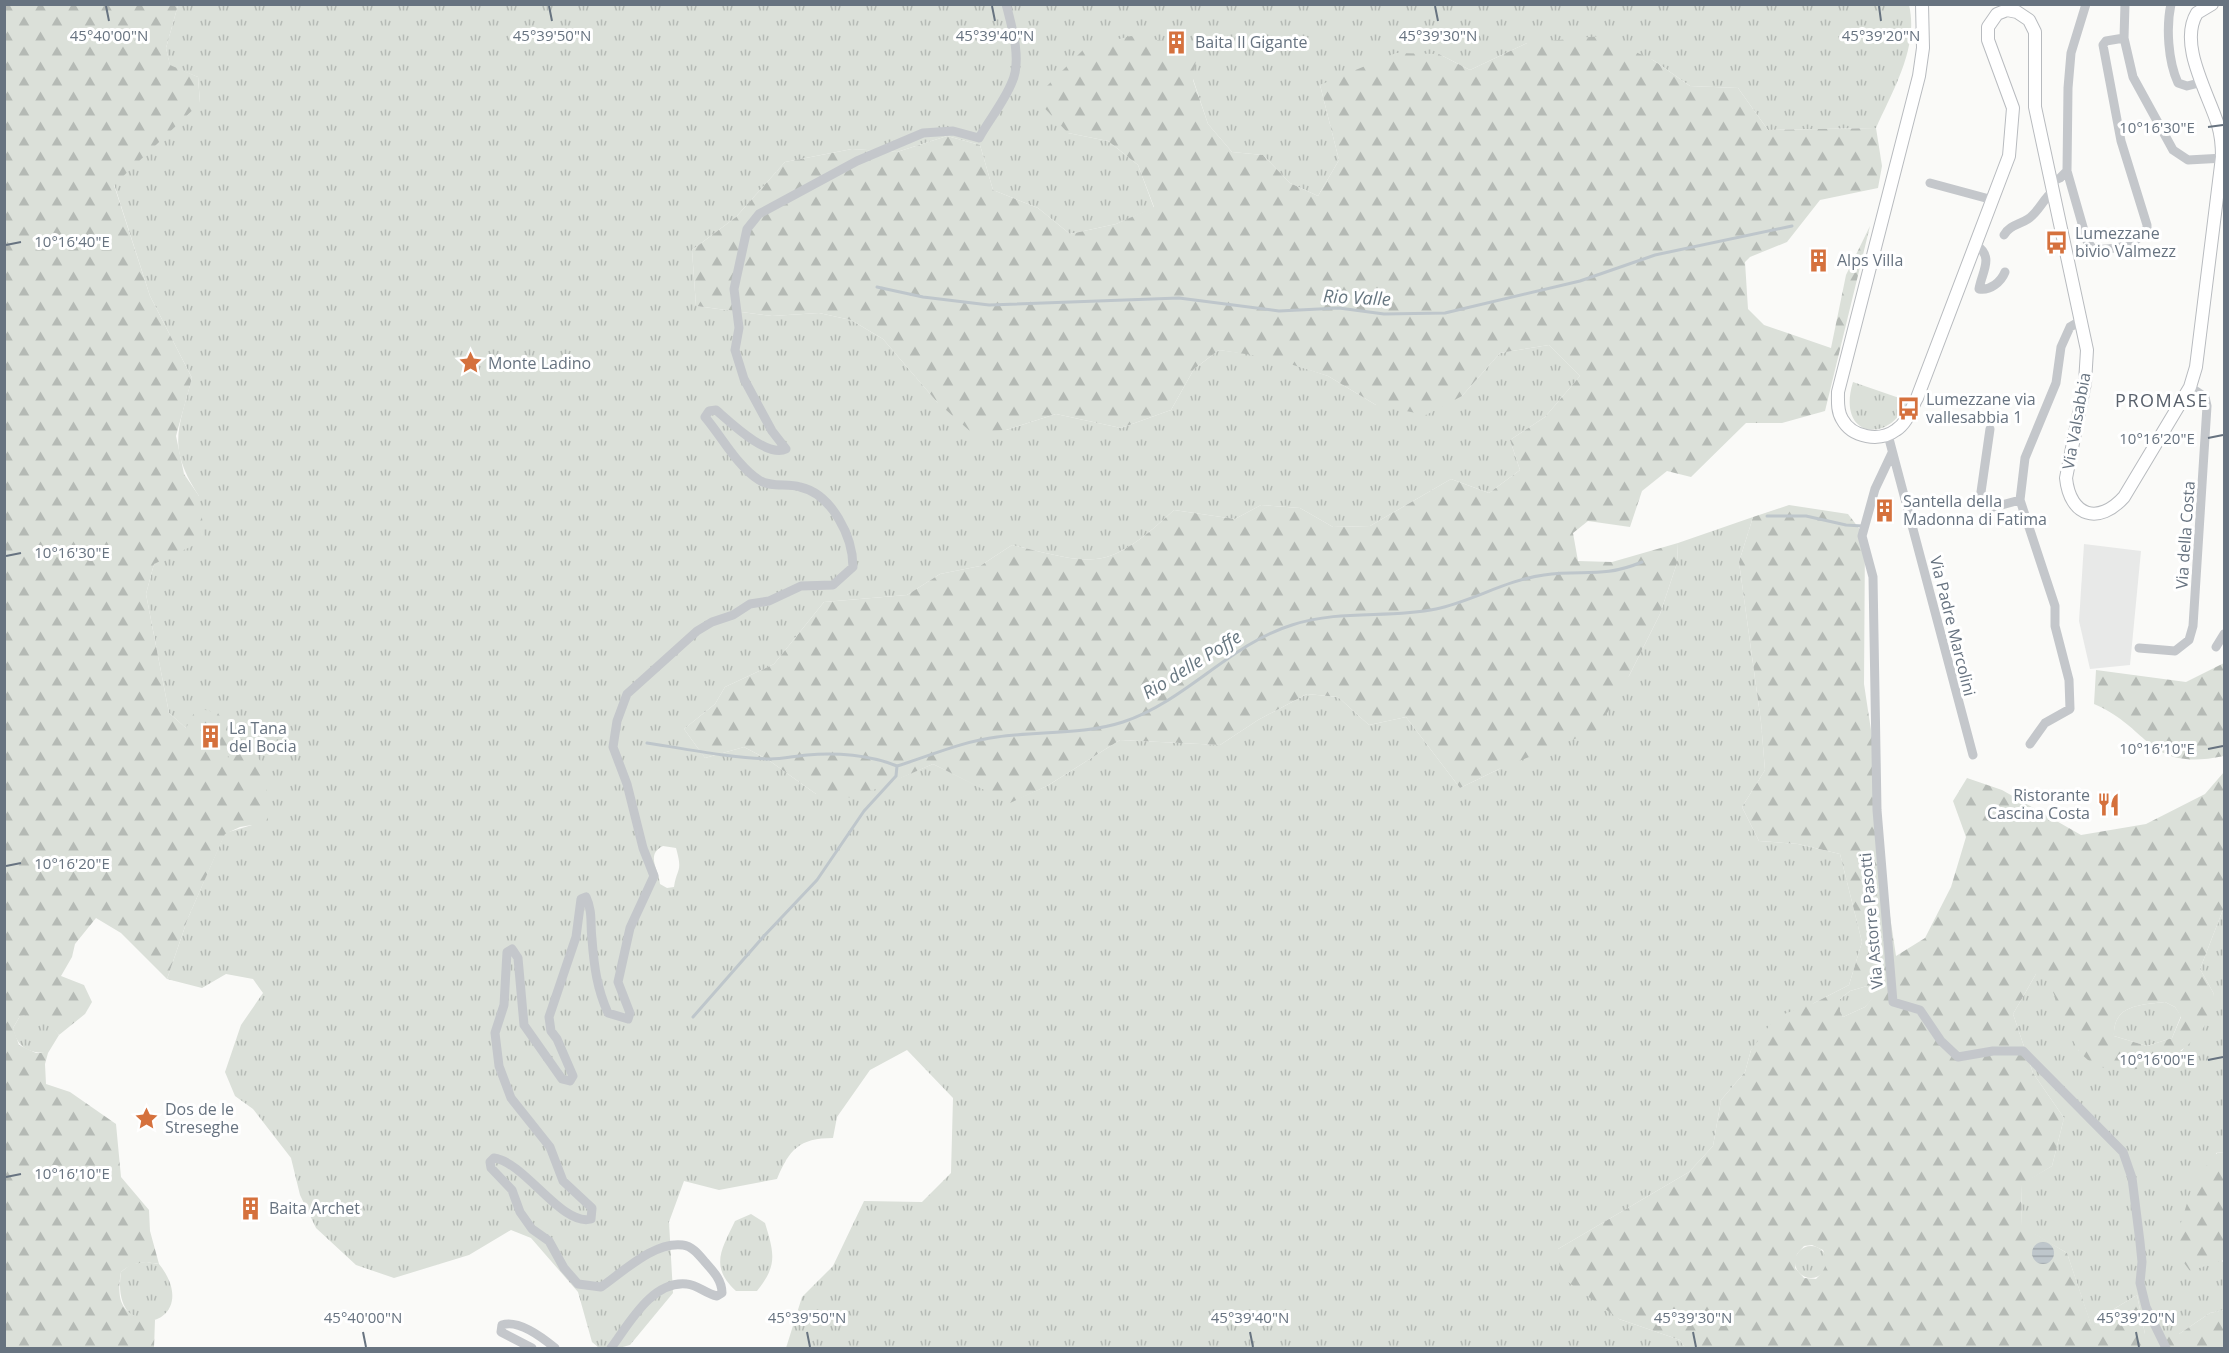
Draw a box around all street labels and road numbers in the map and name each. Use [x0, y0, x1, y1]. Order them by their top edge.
street label: Via Valsabbia [2057, 371, 2095, 471]
street label: Via della Costa [2170, 480, 2200, 590]
street label: Via Padre Marcolini [1925, 554, 1981, 698]
street label: Via Astorre Pasotti [1854, 852, 1888, 990]

